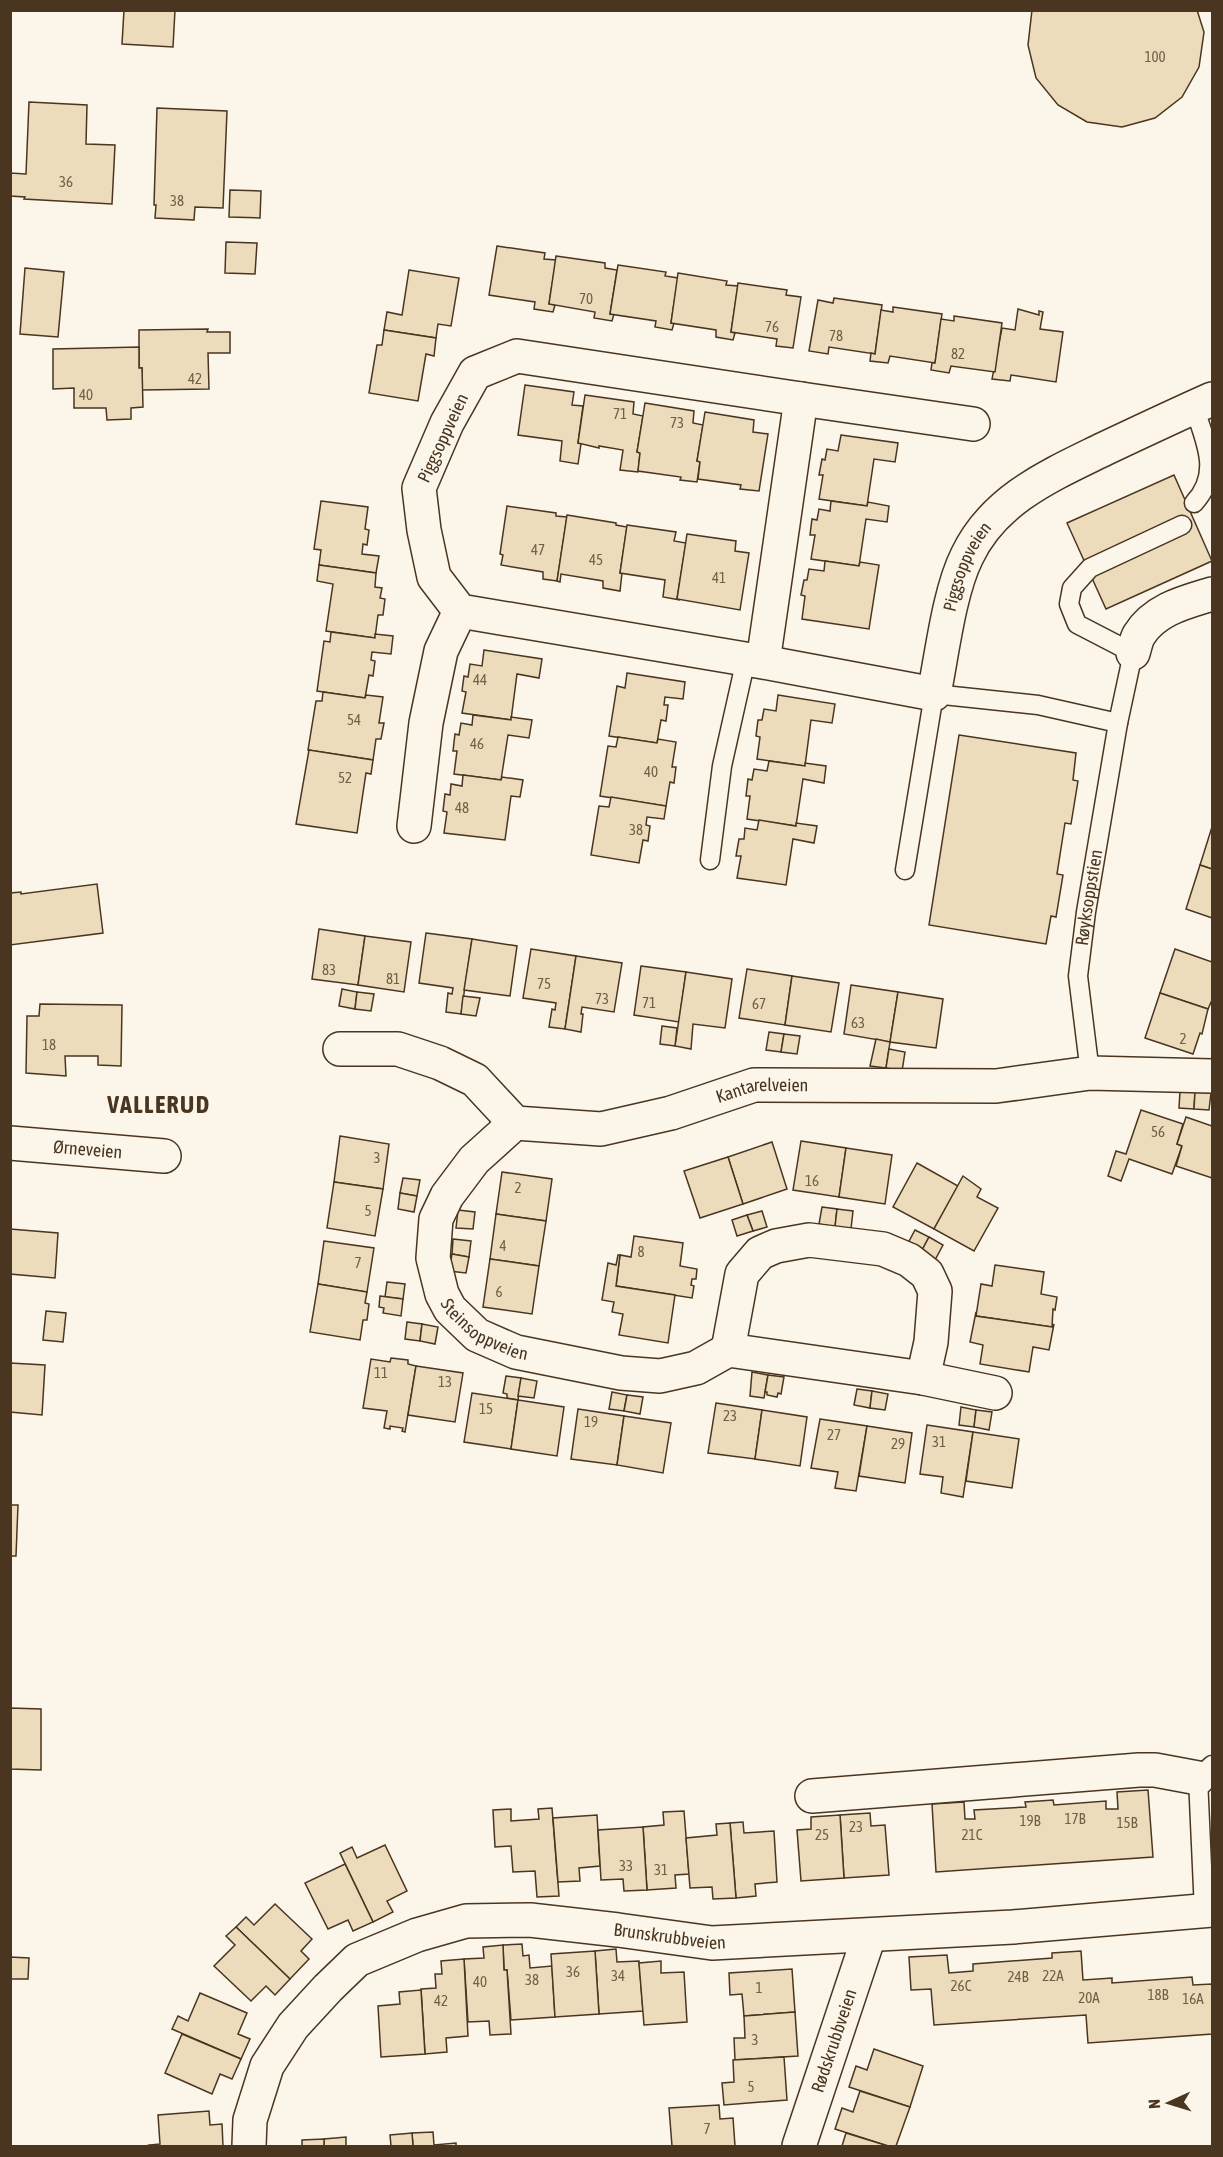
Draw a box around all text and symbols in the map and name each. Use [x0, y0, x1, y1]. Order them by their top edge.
house number: 100 [1144, 48, 1166, 65]
house number: 36 [59, 173, 73, 190]
house number: 38 [170, 192, 184, 209]
house number: 70 [579, 290, 593, 307]
house number: 76 [765, 318, 779, 335]
house number: 78 [829, 327, 843, 344]
house number: 82 [951, 345, 965, 362]
house number: 42 [188, 370, 202, 387]
house number: 40 [79, 386, 93, 403]
street label: Piggsoppveien [413, 390, 472, 486]
house number: 71 [613, 405, 627, 422]
house number: 73 [670, 414, 684, 431]
street label: Piggsoppveien [939, 517, 995, 613]
house number: 47 [531, 541, 545, 558]
house number: 45 [589, 551, 603, 568]
house number: 41 [712, 569, 726, 586]
house number: 44 [473, 671, 487, 688]
house number: 54 [347, 711, 361, 728]
house number: 46 [470, 735, 484, 752]
house number: 40 [644, 763, 658, 780]
house number: 52 [338, 769, 352, 786]
house number: 48 [455, 799, 469, 816]
house number: 38 [629, 821, 643, 838]
street label: Røyksoppstien [1071, 848, 1106, 947]
house number: 83 [322, 961, 336, 978]
house number: 81 [386, 970, 400, 987]
house number: 75 [537, 975, 551, 992]
house number: 73 [595, 990, 609, 1007]
house number: 71 [642, 994, 656, 1011]
house number: 67 [752, 995, 766, 1012]
house number: 63 [851, 1014, 865, 1031]
house number: 2 [1179, 1030, 1187, 1047]
house number: 18 [42, 1036, 56, 1053]
street label: Kantarelveien [713, 1074, 808, 1107]
district label: VALLERUD [106, 1091, 211, 1118]
house number: 56 [1151, 1123, 1165, 1140]
street label: Ørneveien [52, 1136, 123, 1162]
house number: 3 [373, 1149, 381, 1166]
house number: 16 [805, 1172, 819, 1189]
house number: 2 [514, 1179, 522, 1196]
house number: 5 [364, 1202, 372, 1219]
house number: 4 [499, 1237, 507, 1254]
house number: 8 [637, 1243, 645, 1260]
house number: 7 [354, 1254, 362, 1271]
house number: 6 [495, 1283, 503, 1300]
street label: Steinsoppveien [437, 1295, 530, 1364]
house number: 11 [374, 1364, 388, 1381]
house number: 13 [438, 1373, 452, 1390]
house number: 15 [479, 1400, 493, 1417]
house number: 23 [723, 1407, 737, 1424]
house number: 19 [584, 1413, 598, 1430]
house number: 27 [827, 1426, 841, 1443]
house number: 31 [932, 1433, 946, 1450]
house number: 29 [891, 1435, 905, 1452]
house number: 17B [1064, 1810, 1086, 1827]
house number: 19B [1019, 1812, 1041, 1829]
house number: 15B [1116, 1814, 1138, 1831]
house number: 23 [849, 1818, 863, 1835]
house number: 25 [815, 1826, 829, 1843]
house number: 21C [962, 1826, 983, 1843]
house number: 33 [619, 1857, 633, 1874]
house number: 31 [654, 1861, 668, 1878]
street label: Brunskrubbveien [613, 1919, 726, 1953]
house number: 36 [566, 1963, 580, 1980]
house number: 34 [611, 1967, 625, 1984]
house number: 22A [1042, 1967, 1064, 1984]
house number: 24B [1007, 1968, 1029, 1985]
house number: 38 [525, 1971, 539, 1988]
house number: 40 [473, 1973, 487, 1990]
house number: 26C [951, 1977, 972, 1994]
house number: 1 [755, 1979, 763, 1996]
street label: Rødskrubbveien [807, 1986, 861, 2095]
house number: 18B [1147, 1986, 1169, 2003]
house number: 20A [1078, 1989, 1100, 2006]
house number: 16A [1182, 1990, 1204, 2007]
house number: 42 [434, 1992, 448, 2009]
house number: 3 [751, 2031, 759, 2048]
north arrow [1139, 2073, 1199, 2133]
house number: 5 [747, 2078, 755, 2095]
text: N [1145, 2099, 1163, 2109]
house number: 7 [703, 2120, 711, 2137]

